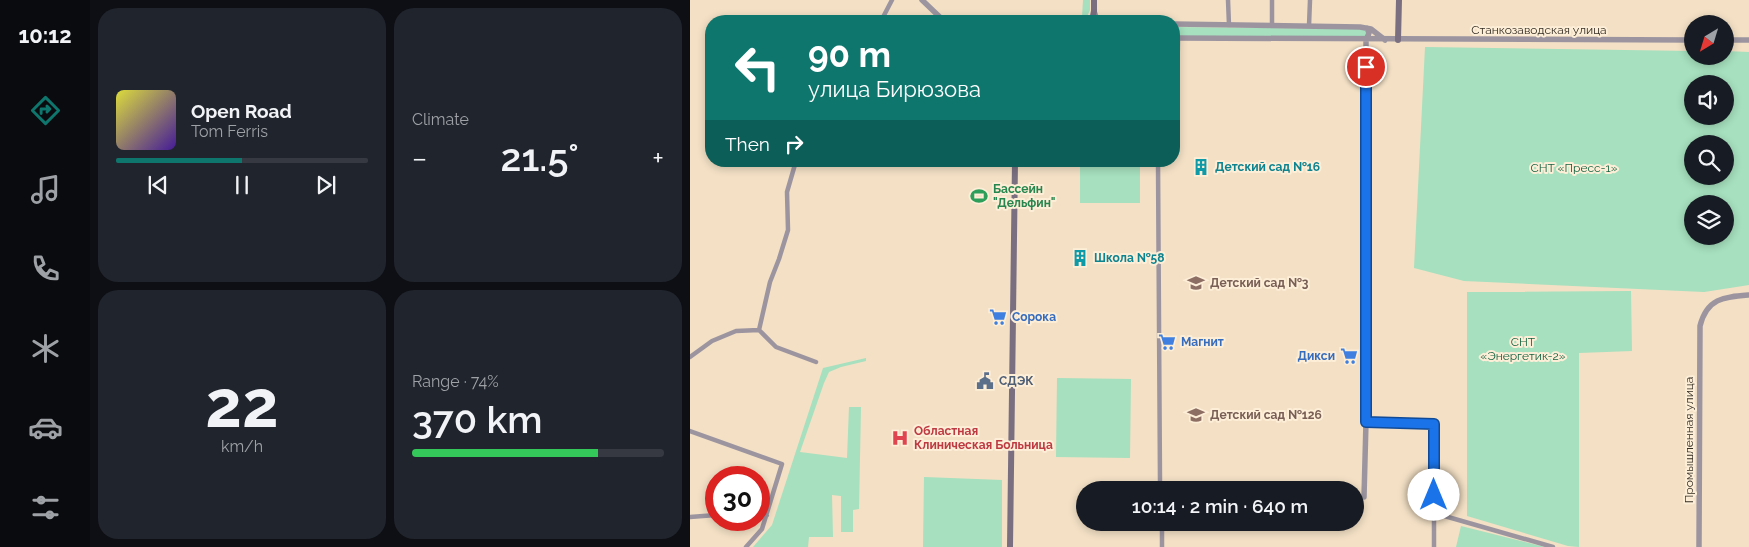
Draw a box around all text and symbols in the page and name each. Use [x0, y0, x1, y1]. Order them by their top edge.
north arrow [1684, 15, 1734, 65]
map controls [1684, 15, 1734, 245]
text: 10:12 [18, 22, 72, 48]
street label: Станкозаводская улица [1471, 23, 1607, 37]
text: 90 m [808, 34, 891, 75]
icon: left [725, 35, 790, 100]
pin [1345, 46, 1387, 88]
icon: arrive [1352, 53, 1380, 81]
button: sound [1684, 75, 1734, 125]
text: улица Бирюзова [808, 76, 981, 102]
icon: directions [28, 93, 63, 128]
text: Open Road [191, 100, 292, 122]
text: Climate [412, 110, 469, 129]
text: Tom Ferris [191, 122, 268, 141]
icon: right [780, 130, 808, 158]
text: Then [725, 133, 770, 155]
text: 21.5° [501, 135, 579, 180]
button: search [1684, 135, 1734, 185]
text: − [412, 142, 427, 175]
text: + [652, 142, 664, 175]
building icon: Детский сад №16 [1191, 157, 1211, 177]
place label: Детский сад №16 [1215, 160, 1320, 174]
park label: СНТ «Пресс-1» [1530, 161, 1618, 175]
icon: previous [144, 171, 172, 199]
icon: pause [228, 171, 256, 199]
icon: next [312, 171, 340, 199]
icon: music [28, 172, 63, 207]
place label: Бассейн "Дельфин" [993, 182, 1055, 210]
sports icon: Бассейн "Дельфин" [969, 186, 989, 206]
button: layers [1684, 195, 1734, 245]
building icon: Школа №58 [1070, 248, 1090, 268]
icon: phone [28, 251, 63, 286]
place label: Школа №58 [1094, 251, 1164, 265]
school or university icon: Детский сад №3 [1186, 273, 1206, 293]
place label: Детский сад №3 [1210, 276, 1309, 290]
supermarket icon: Сорока [988, 307, 1008, 327]
place label: Сорока [1012, 310, 1056, 324]
icon: climate [28, 331, 63, 366]
supermarket icon: Магнит [1157, 332, 1177, 352]
place label: Магнит [1181, 335, 1224, 349]
park label: СНТ «Энергетик-2» [1480, 335, 1566, 363]
supermarket icon: Дикси [1339, 346, 1359, 366]
place label: Дикси [1298, 349, 1335, 363]
text: 22 [205, 366, 279, 442]
public building icon: СДЭК [975, 371, 995, 391]
text: Range · 74% [412, 372, 499, 391]
place label: СДЭК [999, 374, 1034, 388]
street label: Промышленная улица [1682, 377, 1696, 503]
text: 370 km [412, 397, 542, 442]
school or university icon: Детский сад №126 [1186, 405, 1206, 425]
place label: Детский сад №126 [1210, 408, 1322, 422]
icon: car [28, 410, 63, 445]
place label: Областная Клиническая Больница [914, 424, 1053, 452]
hospital icon: Областная Клиническая Больница [890, 428, 910, 448]
text: km/h [221, 437, 263, 456]
speed limit sign: 30 [705, 466, 770, 531]
position arrow [1407, 468, 1459, 520]
icon: filters [28, 490, 63, 525]
text: 10:14 · 2 min · 640 m [1132, 495, 1308, 517]

